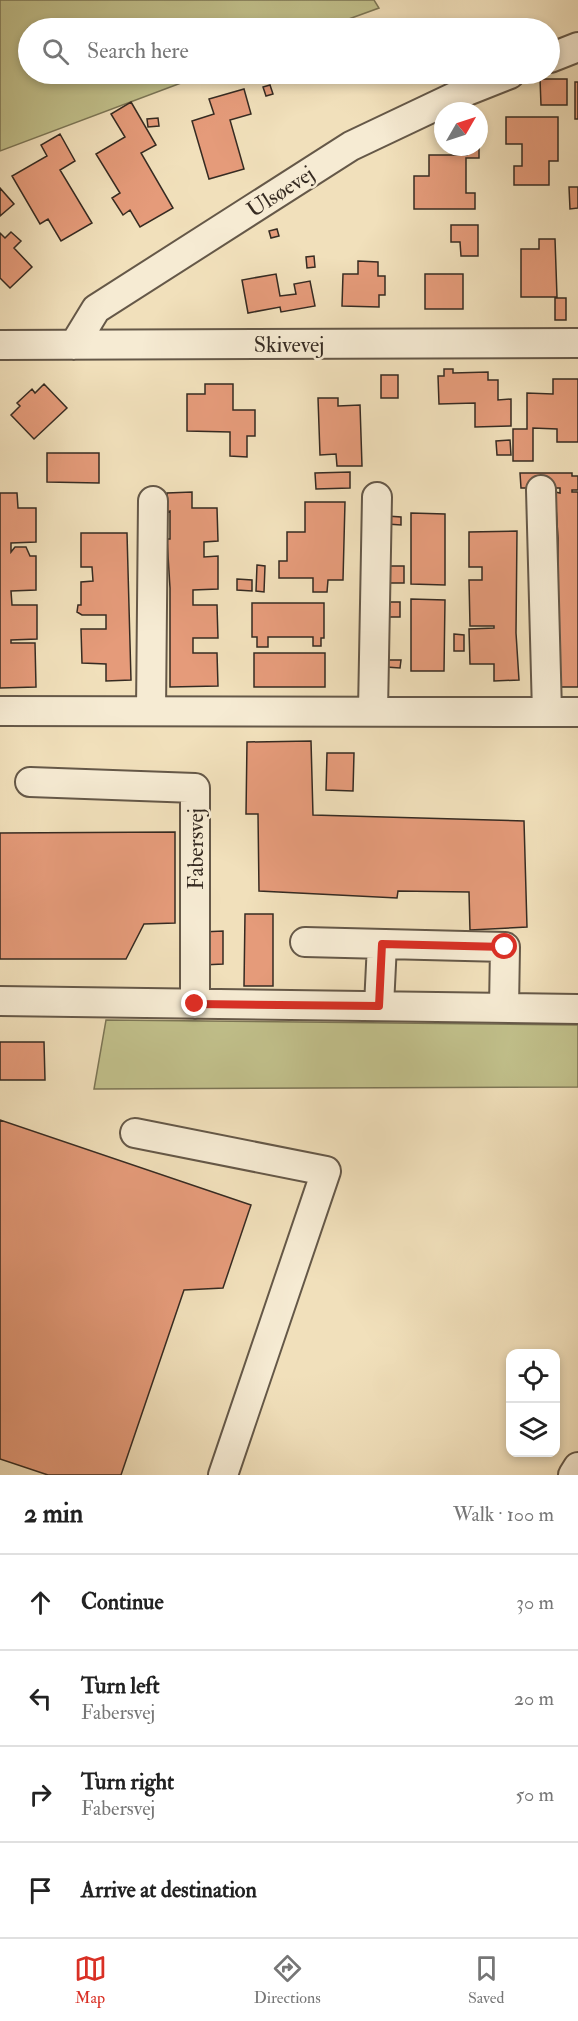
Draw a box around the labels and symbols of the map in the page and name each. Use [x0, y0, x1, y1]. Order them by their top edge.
north arrow [434, 102, 488, 156]
street label: Ulsøevej [241, 160, 320, 224]
street label: Skivevej [254, 331, 324, 359]
street label: Fabersvej [182, 808, 210, 890]
route start [491, 933, 517, 959]
route end [181, 990, 207, 1016]

